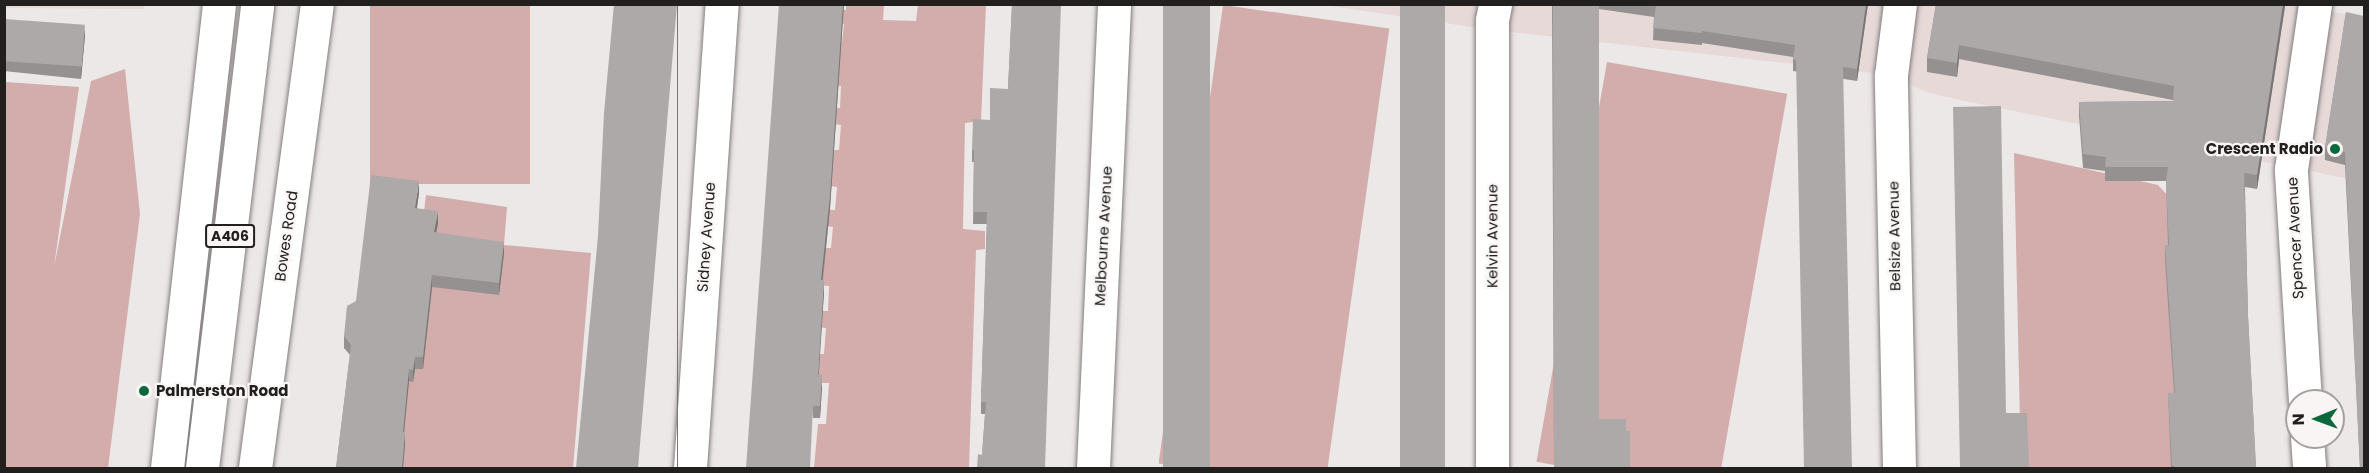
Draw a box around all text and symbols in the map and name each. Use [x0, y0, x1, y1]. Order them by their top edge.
place label: Crescent Radio [2206, 140, 2323, 158]
marker: Crescent Radio [2328, 142, 2342, 156]
street label: Melbourne Avenue [1090, 166, 1116, 306]
street label: Spencer Avenue [2283, 177, 2307, 299]
street label: Sidney Avenue [693, 181, 719, 293]
street label: Belsize Avenue [1884, 181, 1904, 291]
street label: Kelvin Avenue [1483, 184, 1501, 288]
street label: Bowes Road [271, 190, 301, 282]
road number: A406 [204, 225, 256, 247]
place label: Palmerston Road [156, 382, 289, 400]
marker: Palmerston Road [137, 384, 151, 398]
north arrow [2285, 389, 2345, 449]
text: N [2287, 413, 2310, 426]

